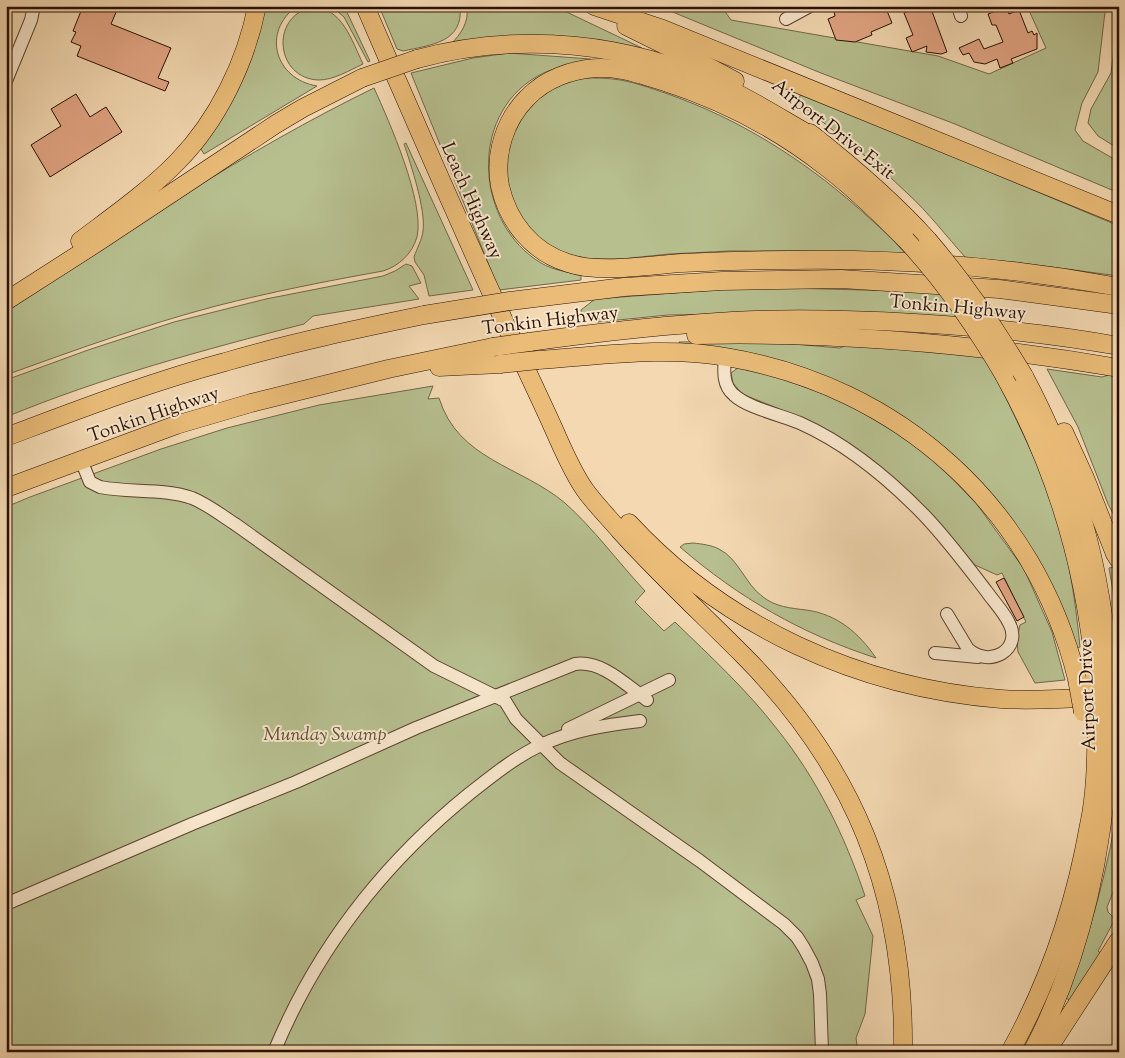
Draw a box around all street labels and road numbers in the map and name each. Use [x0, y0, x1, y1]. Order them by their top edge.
street label: Airport Drive Exit [765, 73, 900, 187]
street label: Leach Highway [433, 138, 509, 264]
street label: Tonkin Highway [888, 289, 1028, 328]
street label: Tonkin Highway [481, 300, 621, 343]
street label: Tonkin Highway [85, 380, 224, 450]
street label: Airport Drive [1073, 638, 1104, 751]

